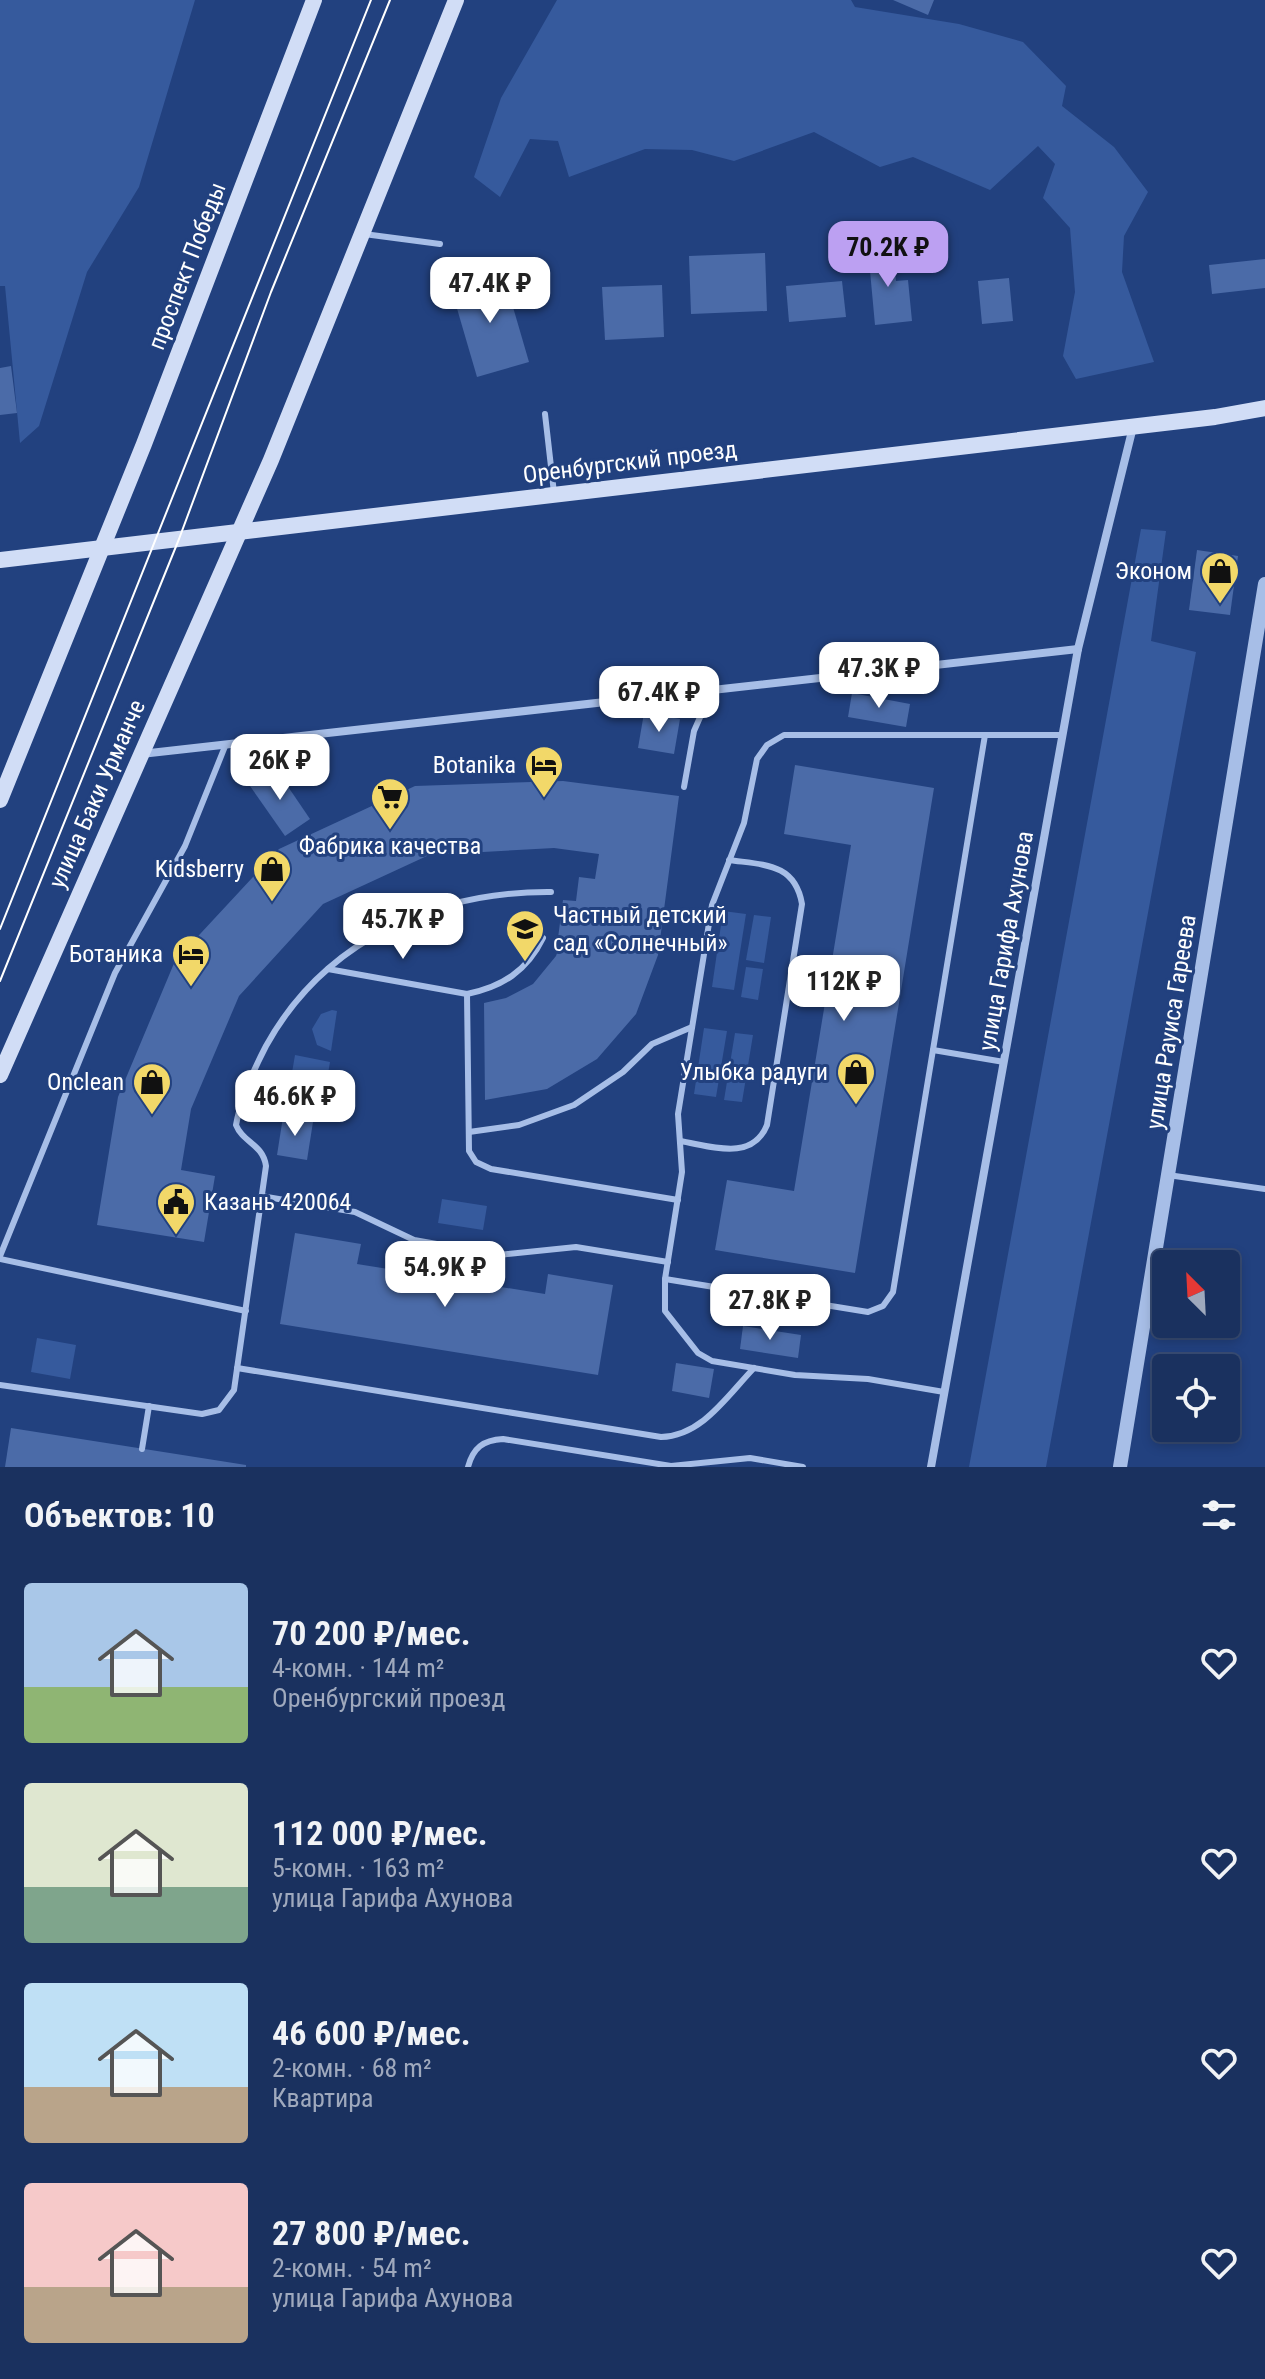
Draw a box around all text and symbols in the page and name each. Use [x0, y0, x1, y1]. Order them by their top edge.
street label: проспект Победы [142, 178, 232, 354]
pin: 70.2K ₽ [814, 221, 962, 289]
text: 70.2K ₽ [846, 232, 930, 262]
pin: 47.4K ₽ [416, 257, 564, 325]
text: 47.4K ₽ [448, 268, 532, 298]
street label: Оренбургский проезд [521, 435, 739, 489]
shop icon: Эконом [1199, 550, 1241, 605]
place label: Эконом [1115, 557, 1192, 585]
pin: 47.3K ₽ [805, 642, 953, 710]
text: 47.3K ₽ [837, 653, 921, 683]
pin: 67.4K ₽ [585, 666, 733, 734]
text: 67.4K ₽ [617, 677, 701, 707]
street label: улица Баки Урманче [43, 695, 151, 893]
pin: 26K ₽ [224, 734, 336, 802]
hotel icon: Botanika [523, 744, 565, 799]
text: 26K ₽ [249, 745, 311, 775]
place label: Botanika [433, 751, 516, 779]
supermarket icon: Фабрика качества [369, 776, 411, 831]
street label: улица Гарифа Ахунова [973, 829, 1039, 1053]
place label: Фабрика качества [299, 832, 481, 860]
shop icon: Kidsberry [251, 848, 293, 903]
place label: Kidsberry [155, 855, 244, 883]
pin: 45.7K ₽ [329, 893, 477, 961]
place label: Частный детский сад «Солнечный» [553, 901, 727, 957]
text: 45.7K ₽ [361, 904, 445, 934]
school or university icon: Частный детский сад «Солнечный» [504, 908, 546, 963]
street label: улица Рауиса Гареева [1140, 913, 1202, 1131]
hotel icon: Ботаника [170, 933, 212, 988]
place label: Ботаника [69, 940, 163, 968]
pin: 112K ₽ [779, 955, 909, 1023]
text: 112K ₽ [806, 966, 882, 996]
shop icon: Улыбка радуги [835, 1051, 877, 1106]
place label: Улыбка радуги [680, 1058, 828, 1086]
shop icon: Onclean [131, 1061, 173, 1116]
place label: Onclean [47, 1068, 124, 1096]
pin: 46.6K ₽ [221, 1070, 369, 1138]
text: 46.6K ₽ [253, 1081, 337, 1111]
public building icon: Казань 420064 [155, 1181, 197, 1236]
place label: Казань 420064 [204, 1188, 352, 1216]
pin: 54.9K ₽ [371, 1241, 519, 1309]
north arrow [1152, 1250, 1240, 1338]
map controls [1152, 1250, 1240, 1442]
text: 54.9K ₽ [403, 1252, 487, 1282]
pin: 27.8K ₽ [696, 1274, 844, 1342]
text: 27.8K ₽ [728, 1285, 812, 1315]
button: locate [1152, 1354, 1240, 1442]
icon: filters [1197, 1493, 1241, 1537]
text: Объектов: 10 [24, 1495, 215, 1535]
text: 70 200 ₽/мес. [272, 1613, 471, 1653]
icon: home [88, 1615, 184, 1711]
icon: heart [1197, 1641, 1241, 1685]
text: 4-комн. · 144 m² [272, 1653, 444, 1683]
text: Оренбургский проезд [272, 1683, 505, 1713]
text: 112 000 ₽/мес. [272, 1813, 488, 1853]
icon: home [88, 1815, 184, 1911]
icon: heart [1197, 1841, 1241, 1885]
text: 5-комн. · 163 m² [272, 1853, 444, 1883]
text: улица Гарифа Ахунова [272, 1883, 513, 1913]
text: 46 600 ₽/мес. [272, 2013, 471, 2053]
icon: home [88, 2015, 184, 2111]
icon: heart [1197, 2041, 1241, 2085]
text: 2-комн. · 68 m² [272, 2053, 432, 2083]
text: Квартира [272, 2083, 374, 2113]
text: 27 800 ₽/мес. [272, 2213, 471, 2253]
icon: home [88, 2215, 184, 2311]
icon: heart [1197, 2241, 1241, 2285]
text: 2-комн. · 54 m² [272, 2253, 432, 2283]
text: улица Гарифа Ахунова [272, 2283, 513, 2313]

